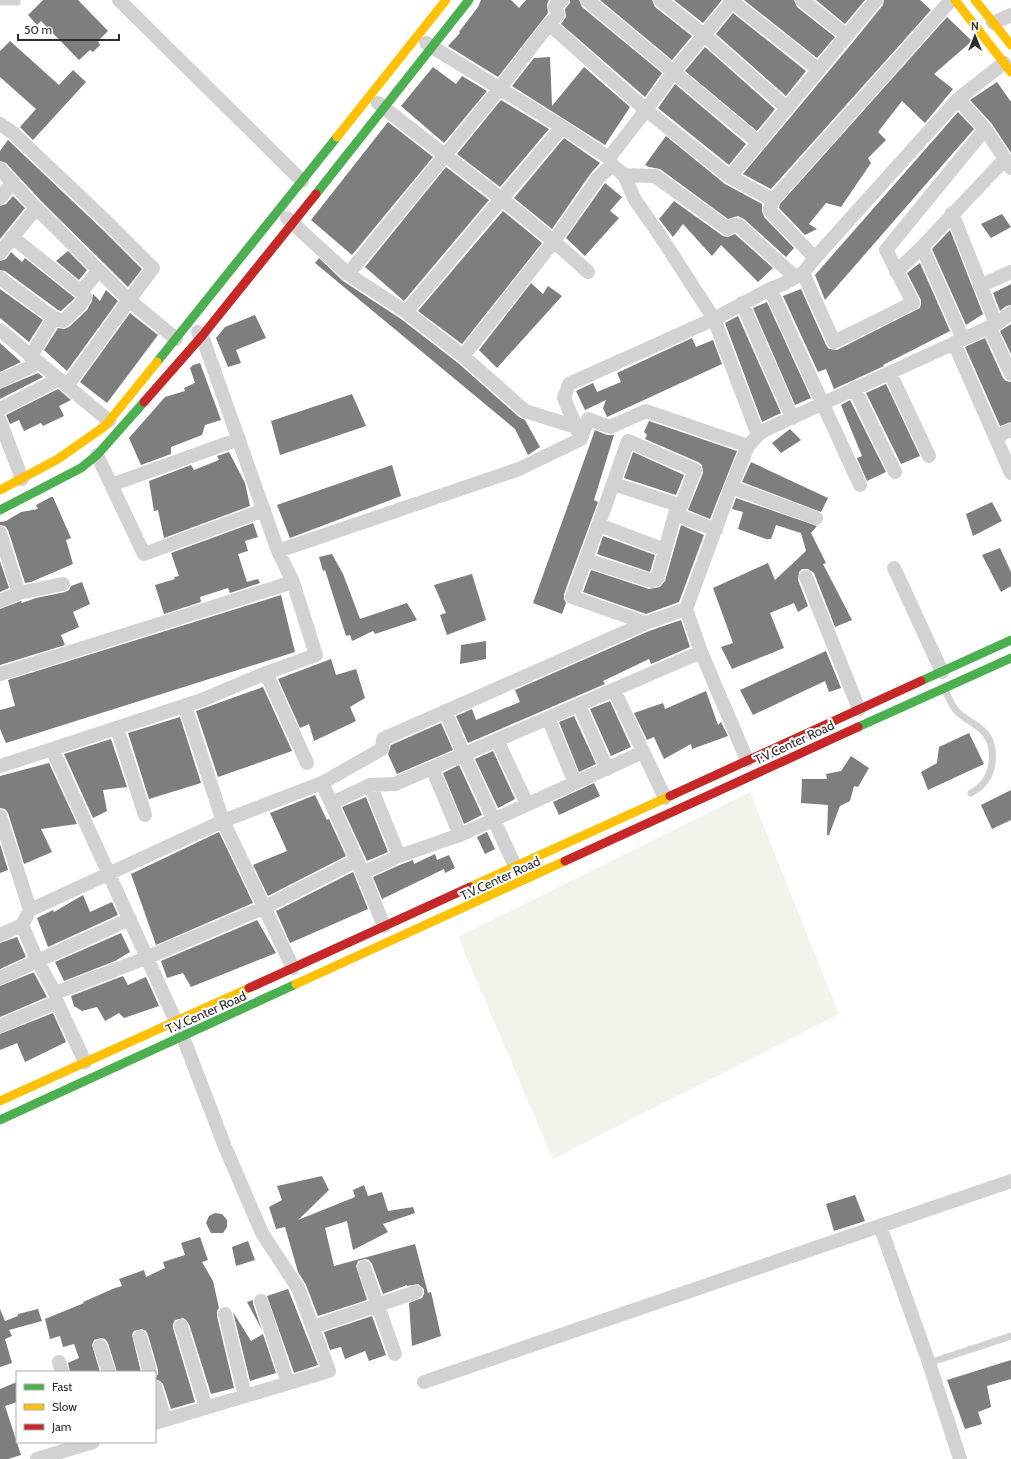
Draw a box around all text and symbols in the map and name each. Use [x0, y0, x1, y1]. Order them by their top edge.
scale bar [18, 16, 119, 42]
north arrow [955, 16, 995, 56]
text: N [971, 19, 979, 33]
text: 50 m [24, 22, 52, 37]
street label: T.V.Center Road [752, 717, 836, 767]
street label: T.V.Center Road [458, 853, 542, 903]
street label: T.V.Center Road [163, 987, 249, 1037]
legend [16, 1371, 156, 1443]
text: Fast [52, 1379, 72, 1394]
text: Slow [52, 1399, 77, 1414]
text: Jam [51, 1419, 71, 1434]

